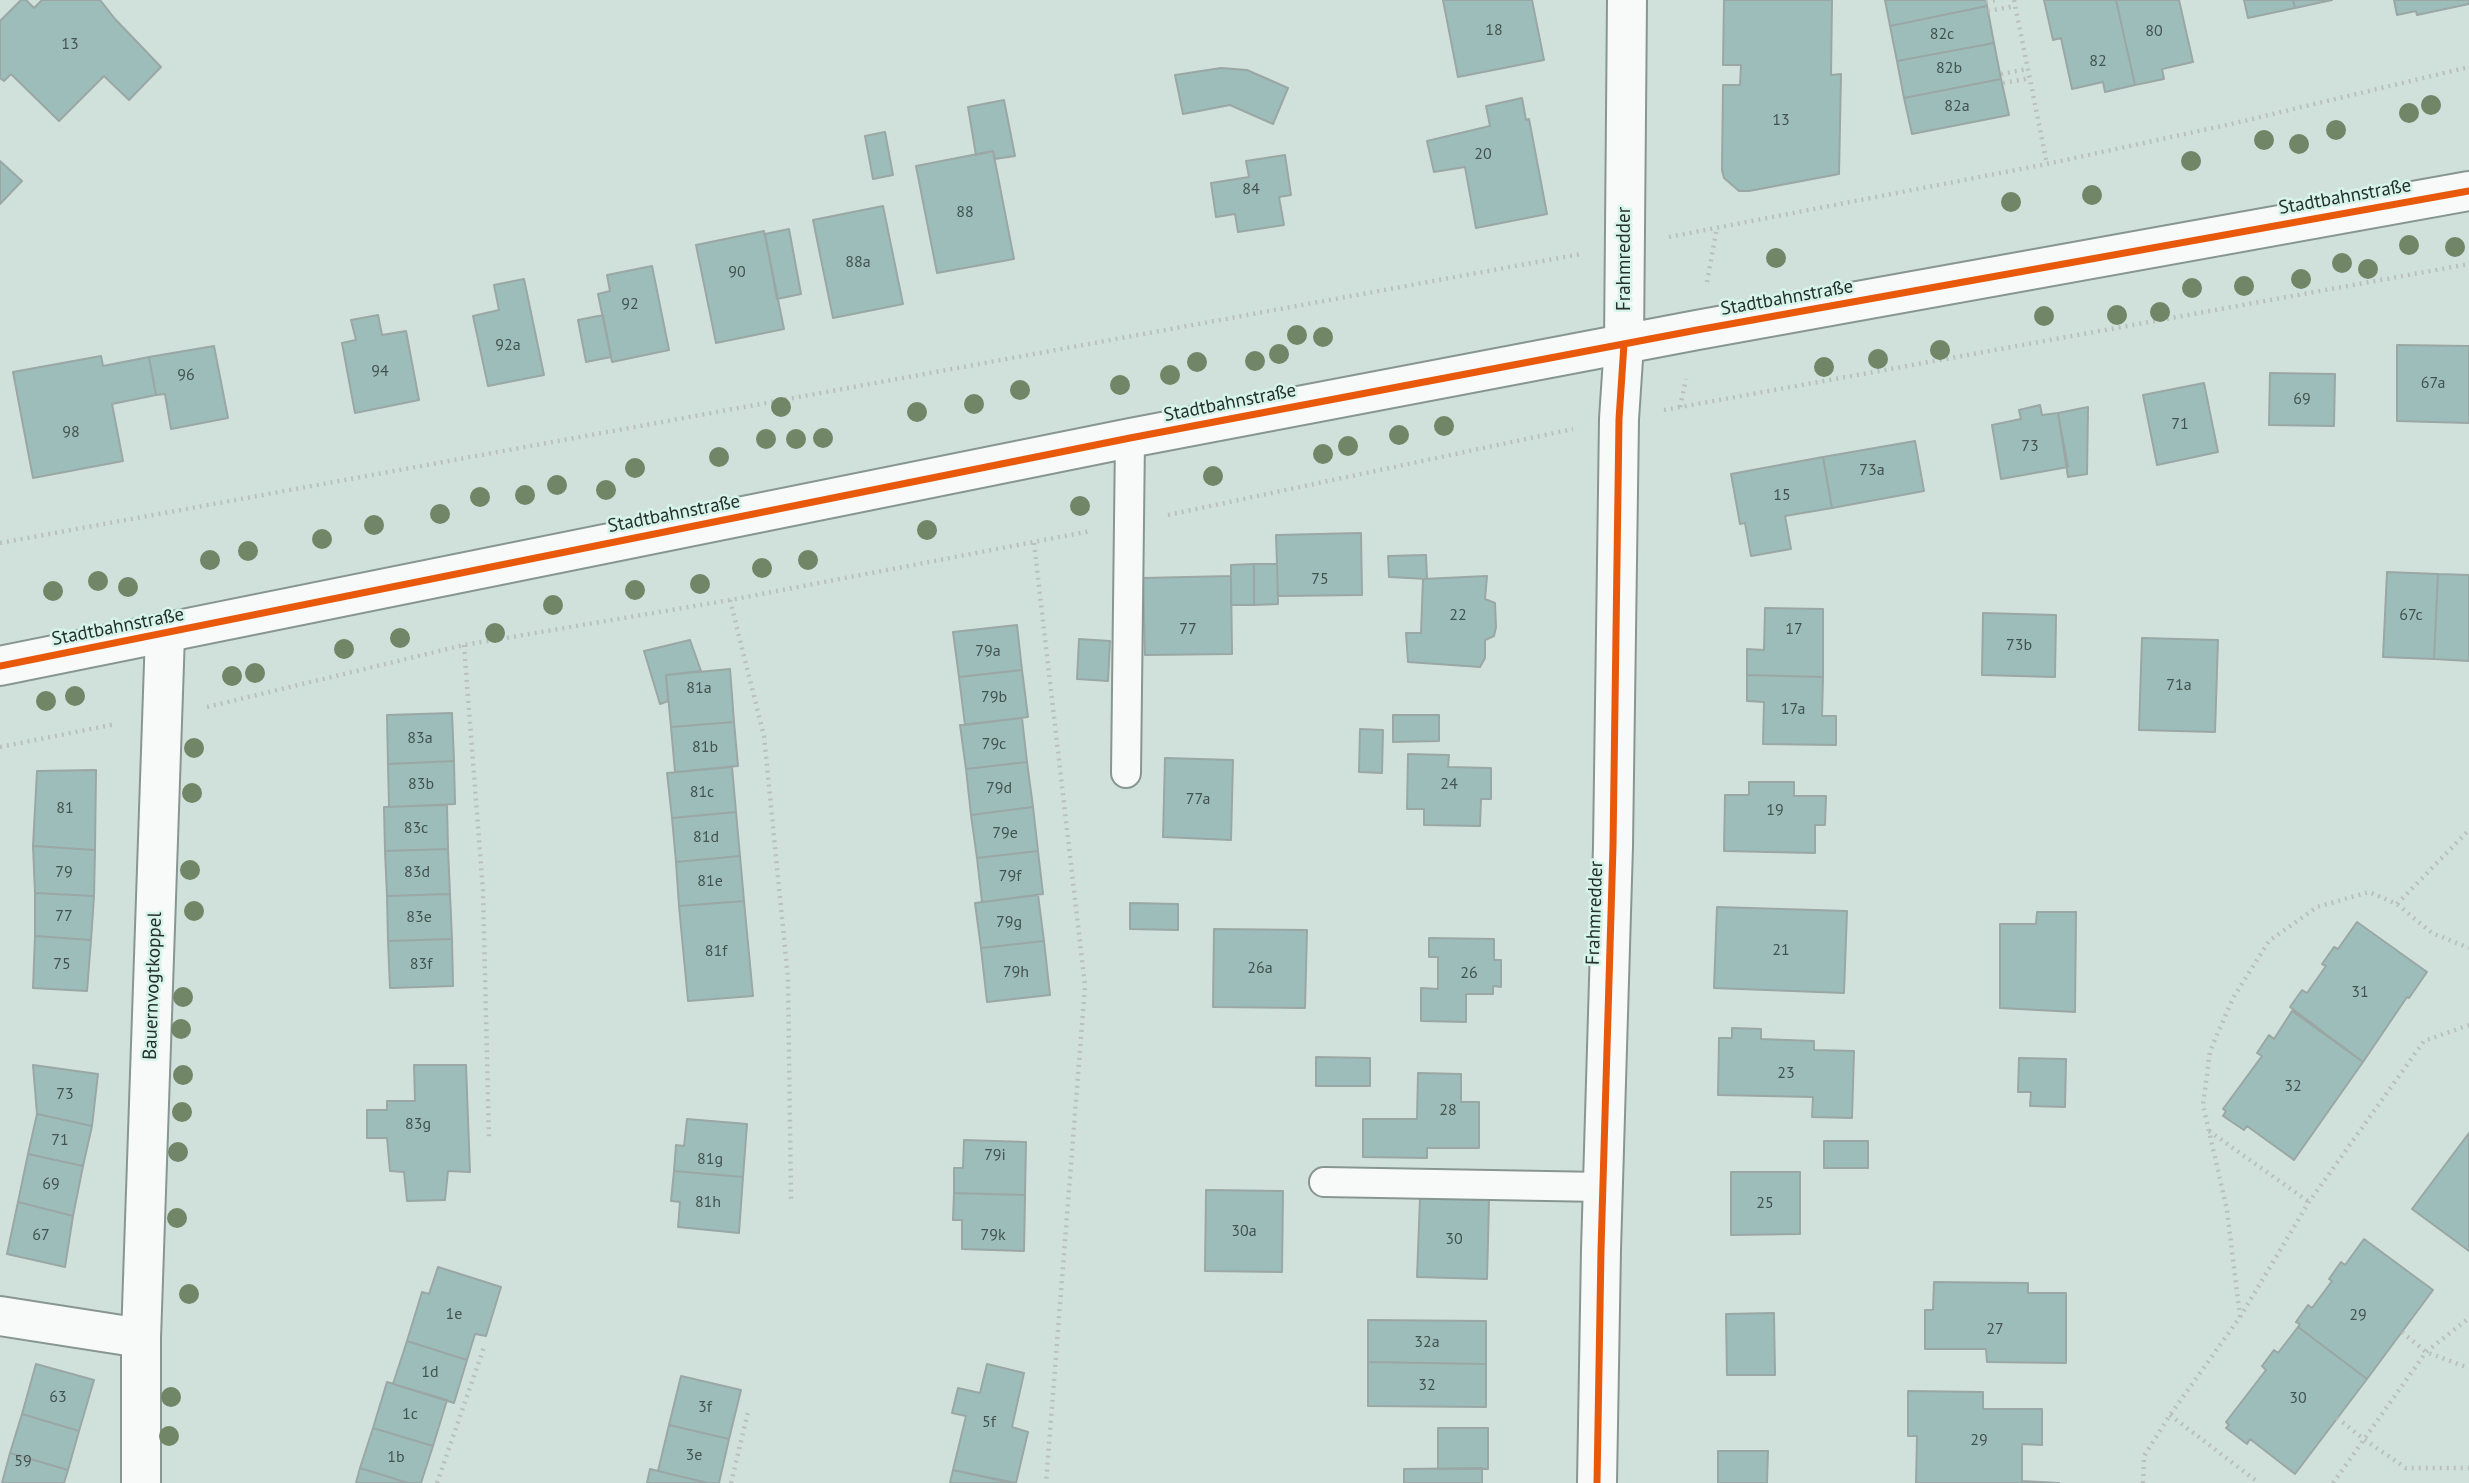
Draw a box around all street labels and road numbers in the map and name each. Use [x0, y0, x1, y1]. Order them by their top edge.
street label: Stadtbahnstraße [2277, 174, 2413, 220]
street label: Frahmredder [1614, 207, 1636, 311]
street label: Stadtbahnstraße [1719, 275, 1855, 321]
street label: Stadtbahnstraße [1162, 379, 1298, 427]
street label: Stadtbahnstraße [606, 490, 742, 538]
street label: Stadtbahnstraße [50, 603, 186, 651]
street label: Frahmredder [1582, 861, 1608, 965]
street label: Bauernvogtkoppel [139, 912, 167, 1060]

